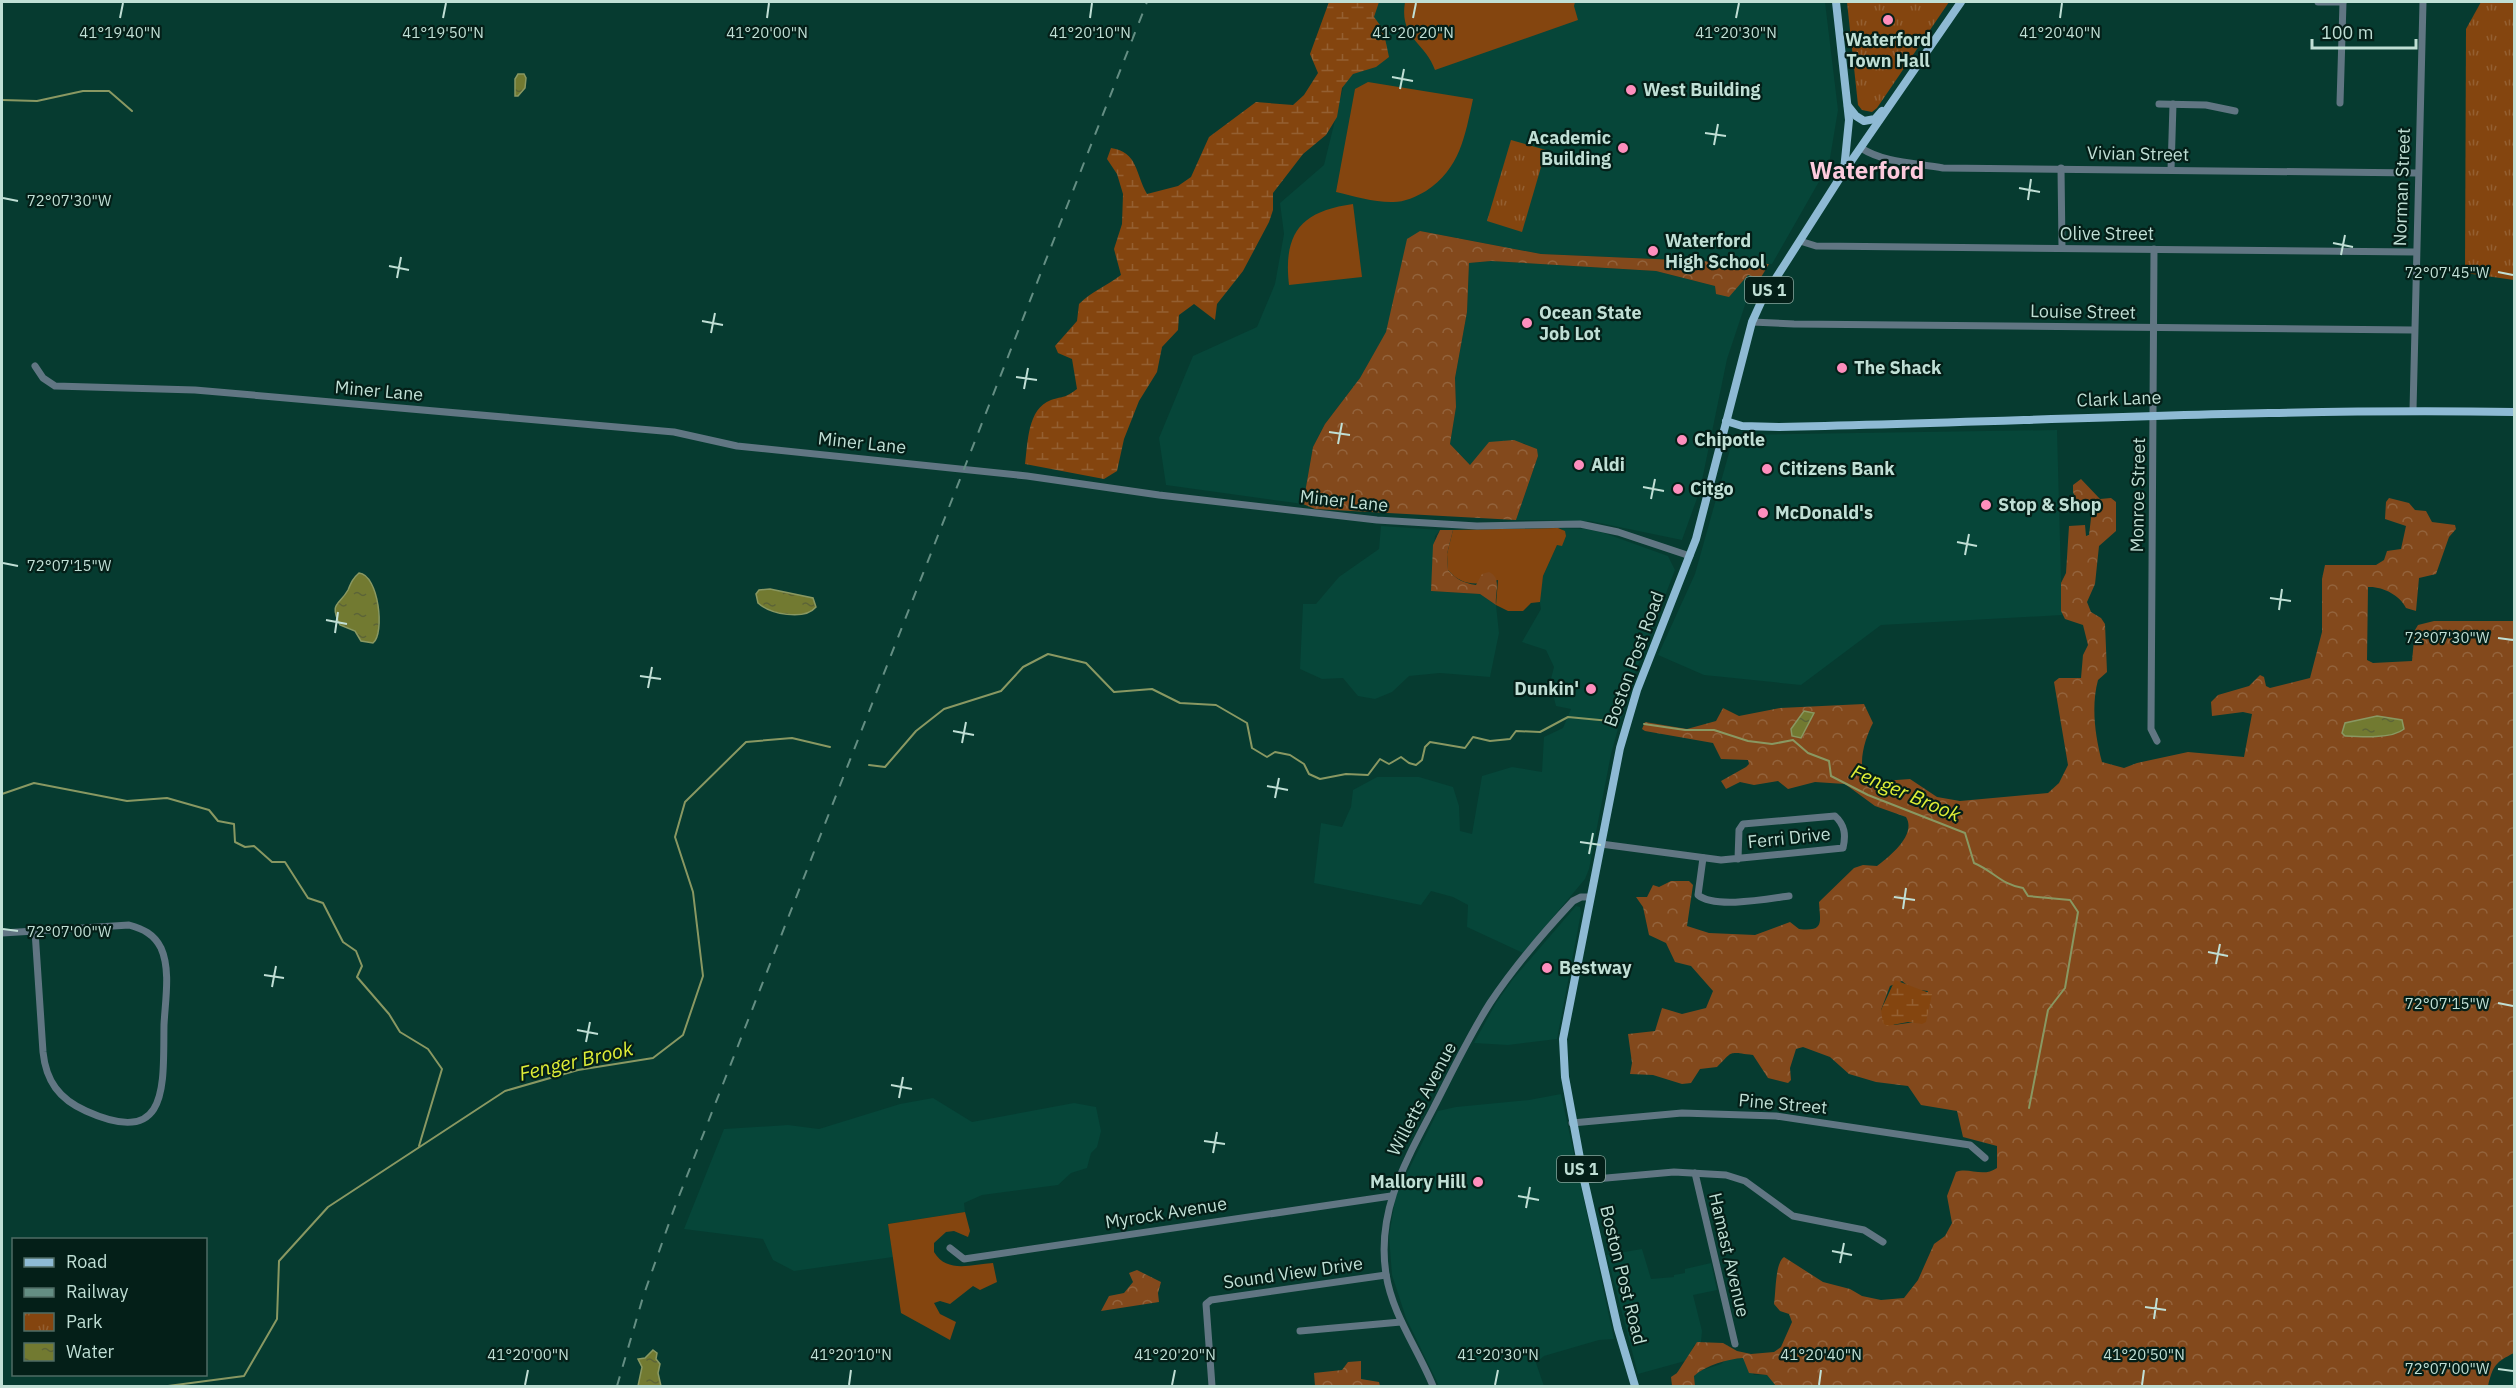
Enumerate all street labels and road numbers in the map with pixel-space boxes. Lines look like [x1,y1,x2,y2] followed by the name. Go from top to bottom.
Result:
[2388,127,2415,247] street label: Norman Street
[2087,141,2189,166] street label: Vivian Street
[2060,222,2154,245] street label: Olive Street
[1745,277,1793,303] road number: US 1
[2030,299,2136,324] street label: Louise Street
[334,375,424,406] street label: Miner Lane
[2076,386,2162,411] street label: Clark Lane
[817,426,908,459] street label: Miner Lane
[2125,437,2150,553] street label: Monroe Street
[1299,484,1390,517] street label: Miner Lane
[1598,588,1669,730] street label: Boston Post Road
[1746,822,1832,853] street label: Ferri Drive
[1382,1038,1461,1160] street label: Willetts Avenue
[1738,1088,1828,1119] street label: Pine Street
[1557,1156,1605,1182] road number: US 1
[1704,1190,1755,1319] street label: Hamast Avenue
[1103,1192,1229,1233] street label: Myrock Avenue
[1595,1203,1652,1347] street label: Boston Post Road
[1222,1251,1364,1294] street label: Sound View Drive

